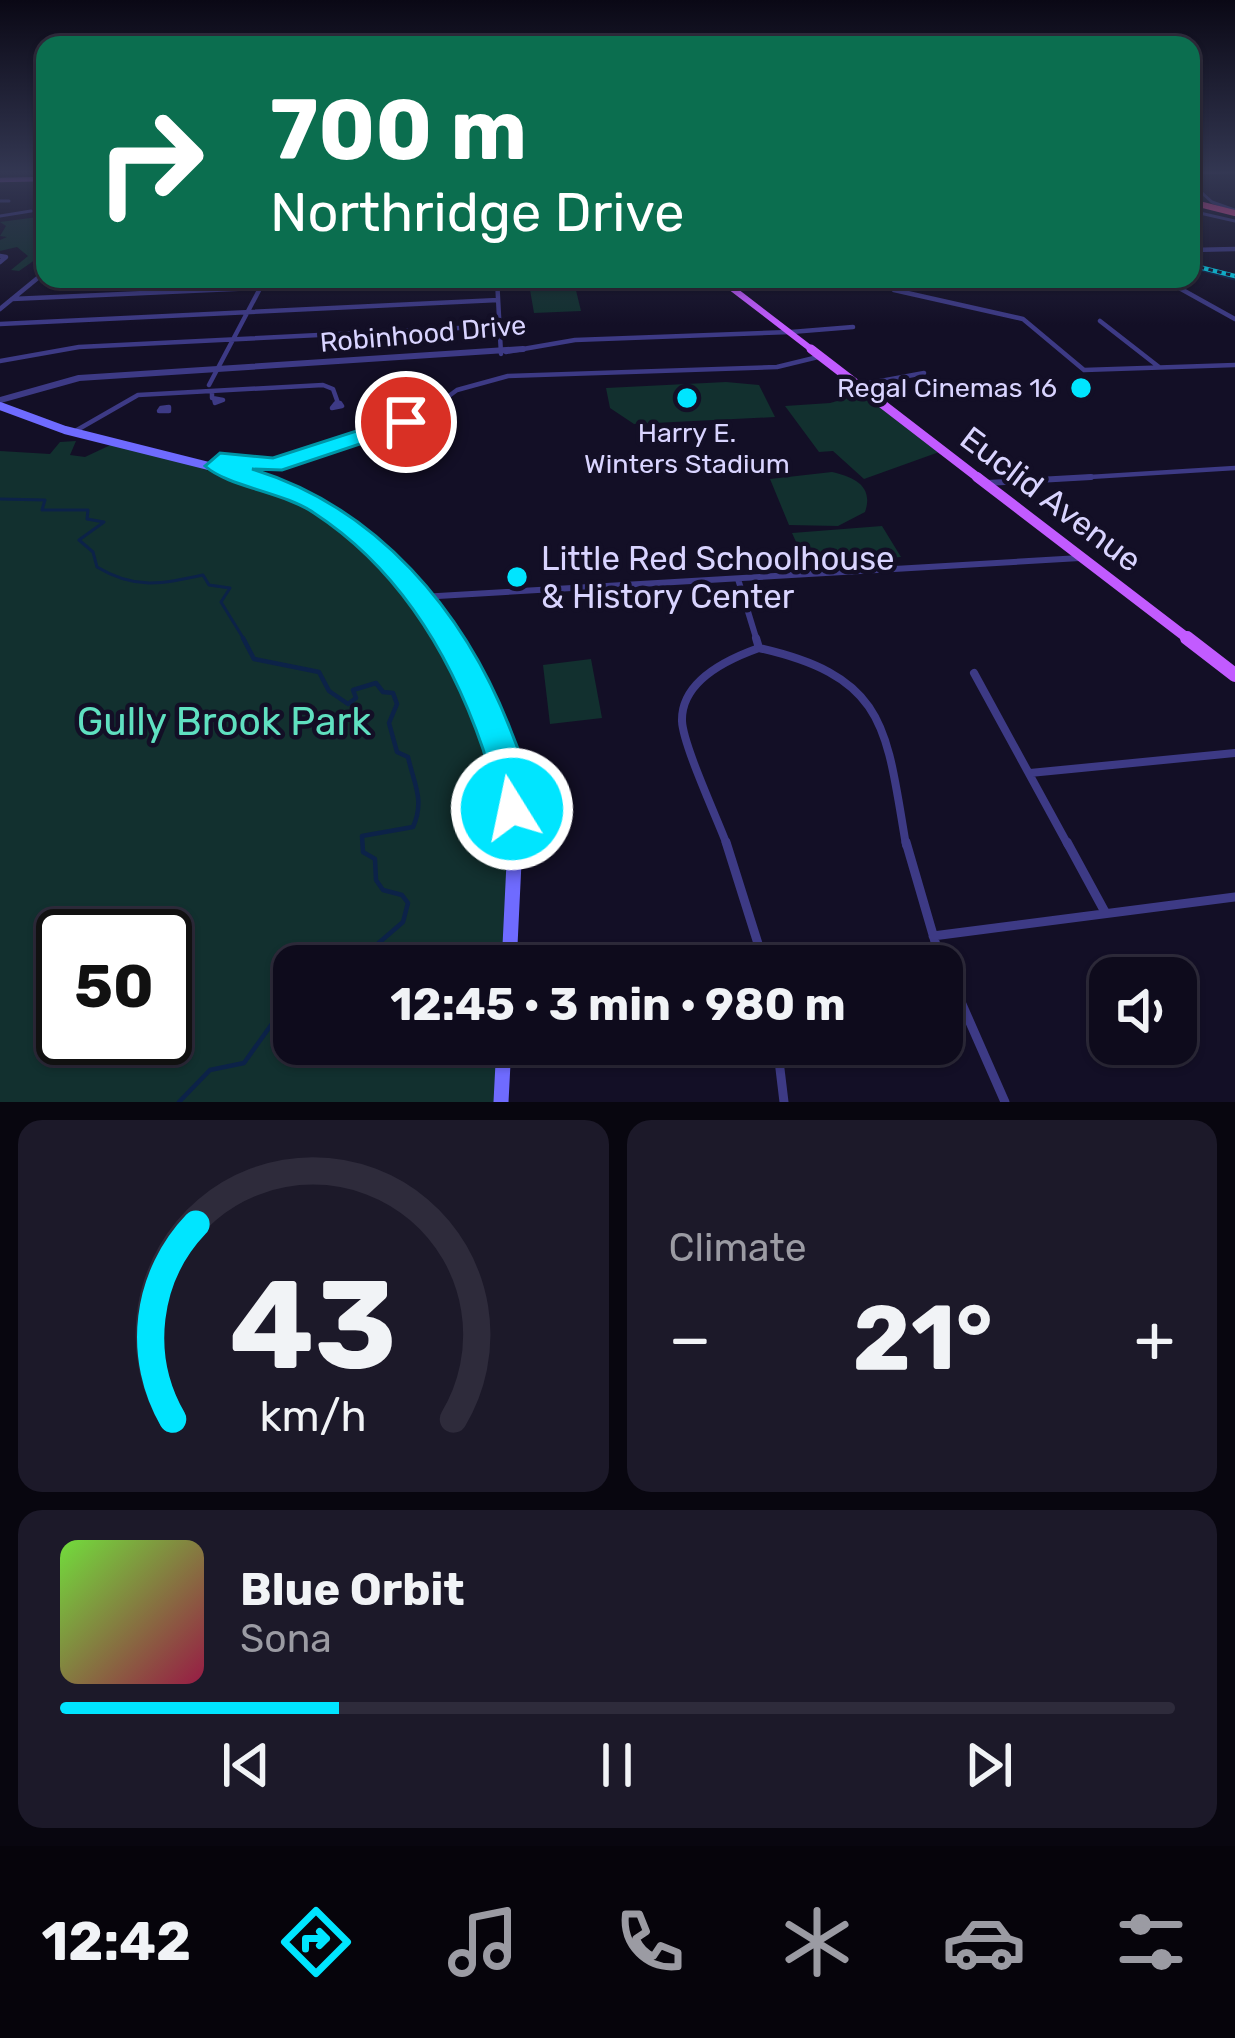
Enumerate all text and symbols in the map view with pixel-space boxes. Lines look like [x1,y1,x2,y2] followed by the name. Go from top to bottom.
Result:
[270,80,527,180] text: 700 m
[72,84,228,240] icon: right
[270,181,684,245] text: Northridge Drive
[318,309,528,359] street label: Robinhood Drive
[355,371,457,473] pin
[837,372,1057,404] place label: Regal Cinemas 16
[1068,375,1094,401] marker: Regal Cinemas 16
[674,385,700,411] marker: Harry E. Winters Stadium
[373,389,439,455] icon: arrive
[584,417,790,480] place label: Harry E. Winters Stadium
[953,418,1149,580] street label: Euclid Avenue
[541,539,895,616] place label: Little Red Schoolhouse & History Center
[504,564,530,590] marker: Little Red Schoolhouse & History Center
[77,699,371,745] park label: Gully Brook Park
[449,746,575,872] position arrow
[36,909,192,1065] speed limit sign: 50
[1089,957,1197,1065] map controls
[1089,957,1197,1065] button: sound
[390,978,846,1031] text: 12:45 · 3 min · 980 m
[669,1225,807,1271] text: Climate
[230,1251,397,1399] text: 43
[853,1285,993,1392] text: 21°
[669,1299,711,1378] text: −
[1134,1299,1175,1378] text: +
[260,1391,367,1442] text: km/h
[240,1563,464,1616] text: Blue Orbit
[240,1616,332,1662] text: Sona
[213,1732,279,1798] icon: previous
[584,1732,650,1798] icon: pause
[956,1732,1022,1798] icon: next
[274,1900,358,1984] icon: directions
[441,1900,525,1984] icon: music
[608,1900,692,1984] icon: phone
[775,1900,859,1984] icon: climate
[942,1900,1026,1984] icon: car
[1109,1900,1193,1984] icon: filters
[42,1910,191,1974] text: 12:42

